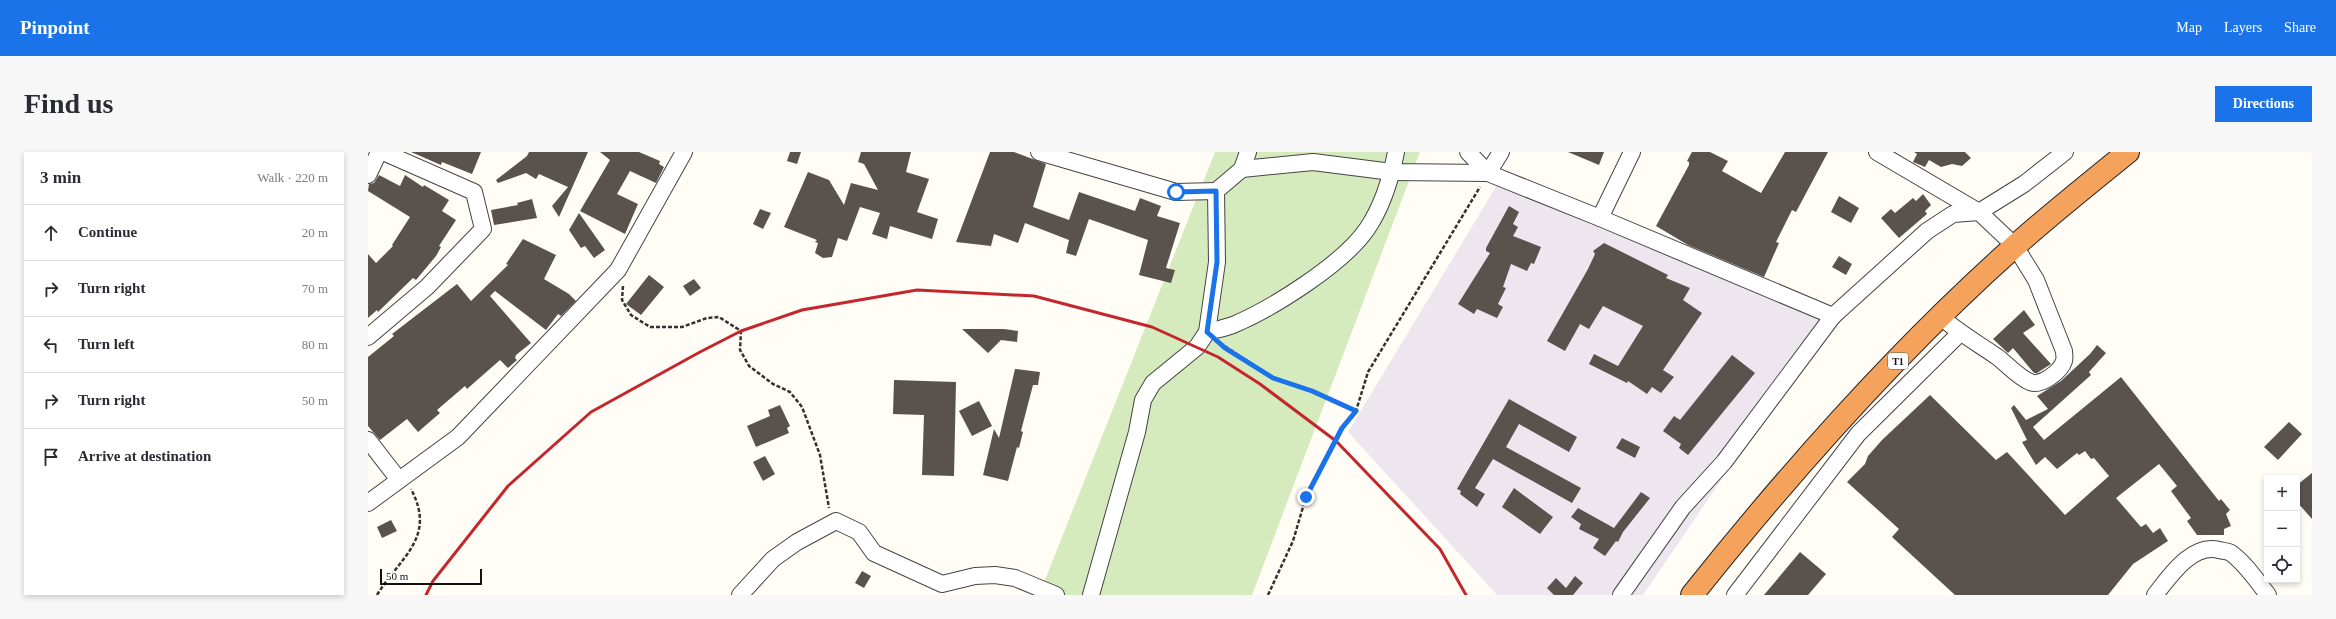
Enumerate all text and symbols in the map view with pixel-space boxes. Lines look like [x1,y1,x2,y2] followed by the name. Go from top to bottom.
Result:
[20,17,90,38] text: Pinpoint
[2176,20,2202,35] text: Map
[2224,20,2262,35] text: Layers
[2284,20,2316,35] text: Share
[2215,86,2312,122] button: Directions
[24,88,114,119] text: Find us
[40,168,81,187] text: 3 min
[257,170,328,185] text: Walk · 220 m
[1167,183,1185,201] route start
[40,222,62,244] icon: ahead
[78,224,137,240] text: Continue
[302,225,328,240] text: 20 m
[40,278,62,300] icon: right
[78,280,145,296] text: Turn right
[302,281,328,296] text: 70 m
[40,334,62,356] icon: left
[78,336,135,352] text: Turn left
[302,337,328,352] text: 80 m
[1888,353,1908,369] road number: T1
[40,390,62,412] icon: right
[78,392,145,408] text: Turn right
[302,393,328,408] text: 50 m
[40,446,62,468] icon: arrive
[78,448,211,464] text: Arrive at destination
[2264,475,2300,583] map controls
[2264,475,2300,511] button: +
[1297,488,1315,506] route end
[2264,511,2300,547] button: −
[2264,547,2300,583] button: locate
[380,567,482,586] scale bar
[386,570,408,582] text: 50 m

